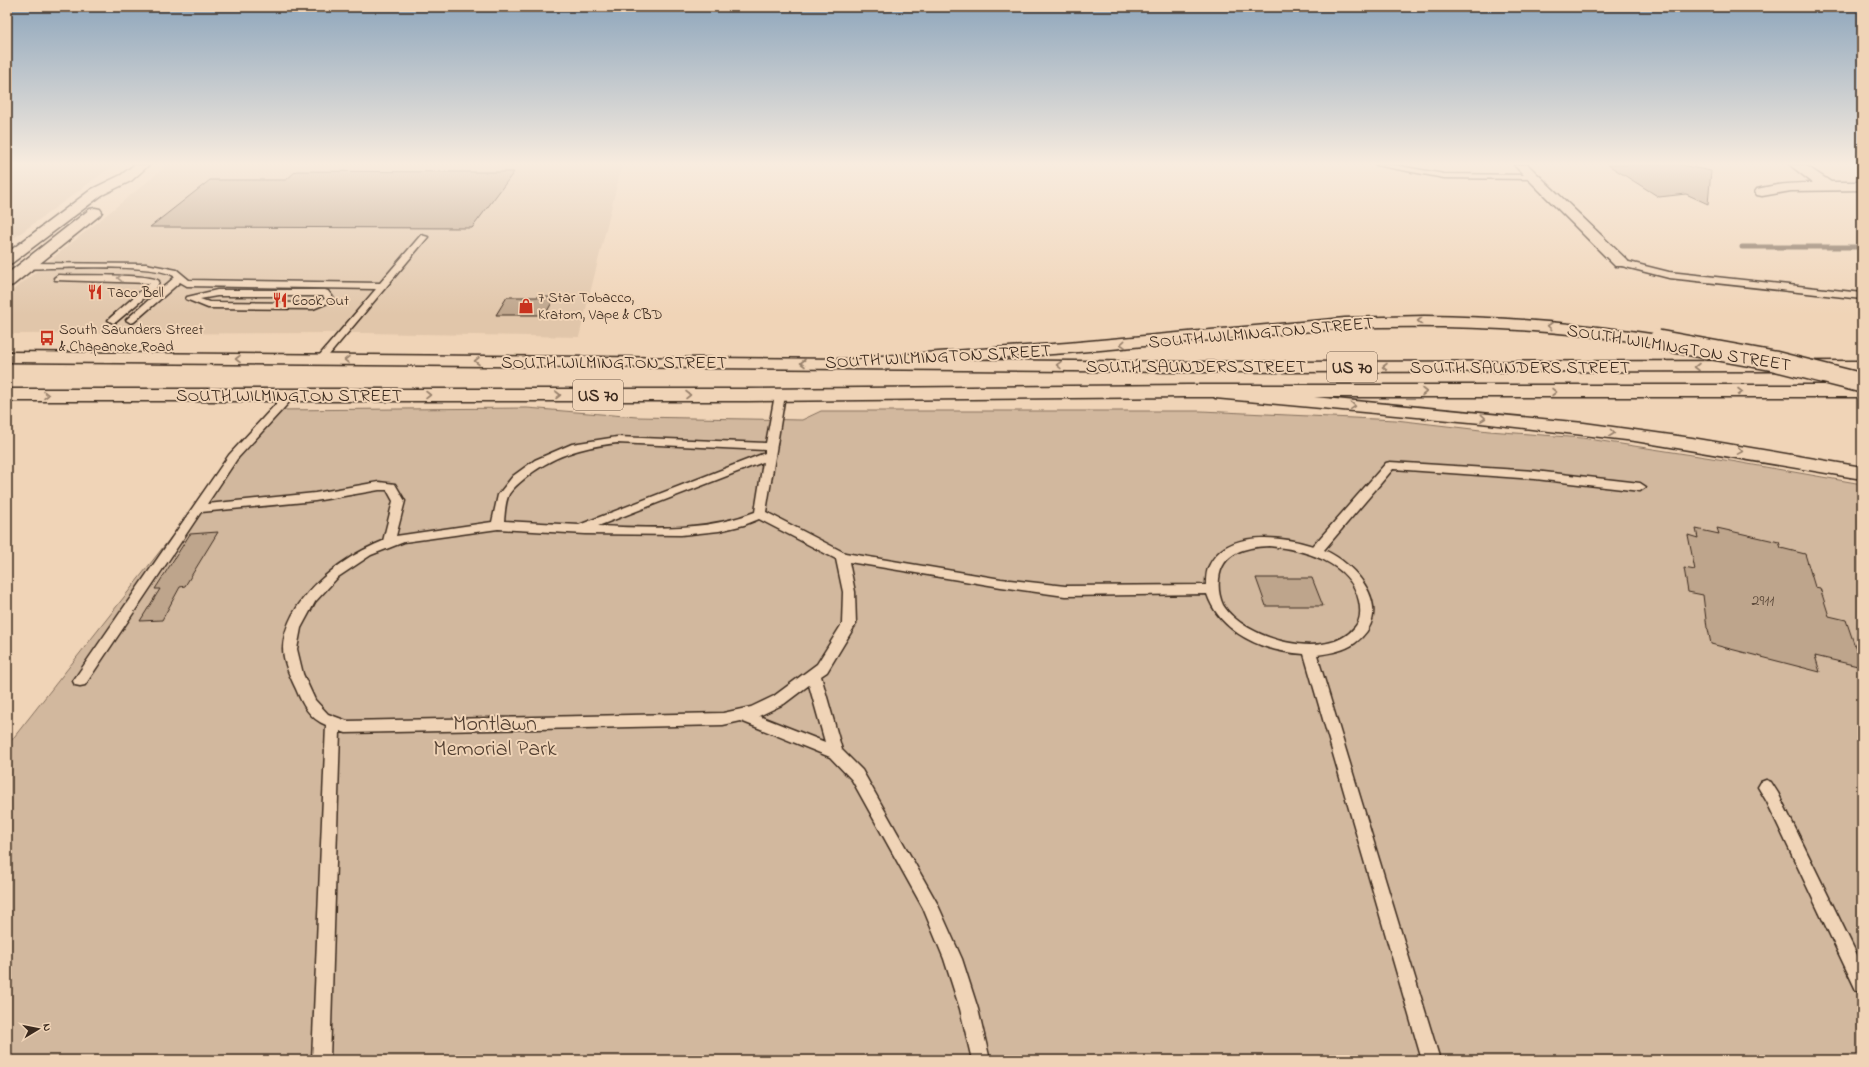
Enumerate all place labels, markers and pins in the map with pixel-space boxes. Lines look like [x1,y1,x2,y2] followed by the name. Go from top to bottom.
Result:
[107,282,164,304] place label: Taco Bell
[86,283,104,301] restaurant icon: Taco Bell
[538,287,663,326] place label: 7 Star Tobacco, Kratom, Vape & CBD
[292,290,349,312] place label: Cook Out
[271,291,289,309] restaurant icon: Cook Out
[517,297,535,315] shop icon: 7 Star Tobacco, Kratom, Vape & CBD
[59,319,204,358] place label: South Saunders Street & Chapanoke Road
[38,329,56,347] bus stop icon: South Saunders Street & Chapanoke Road

